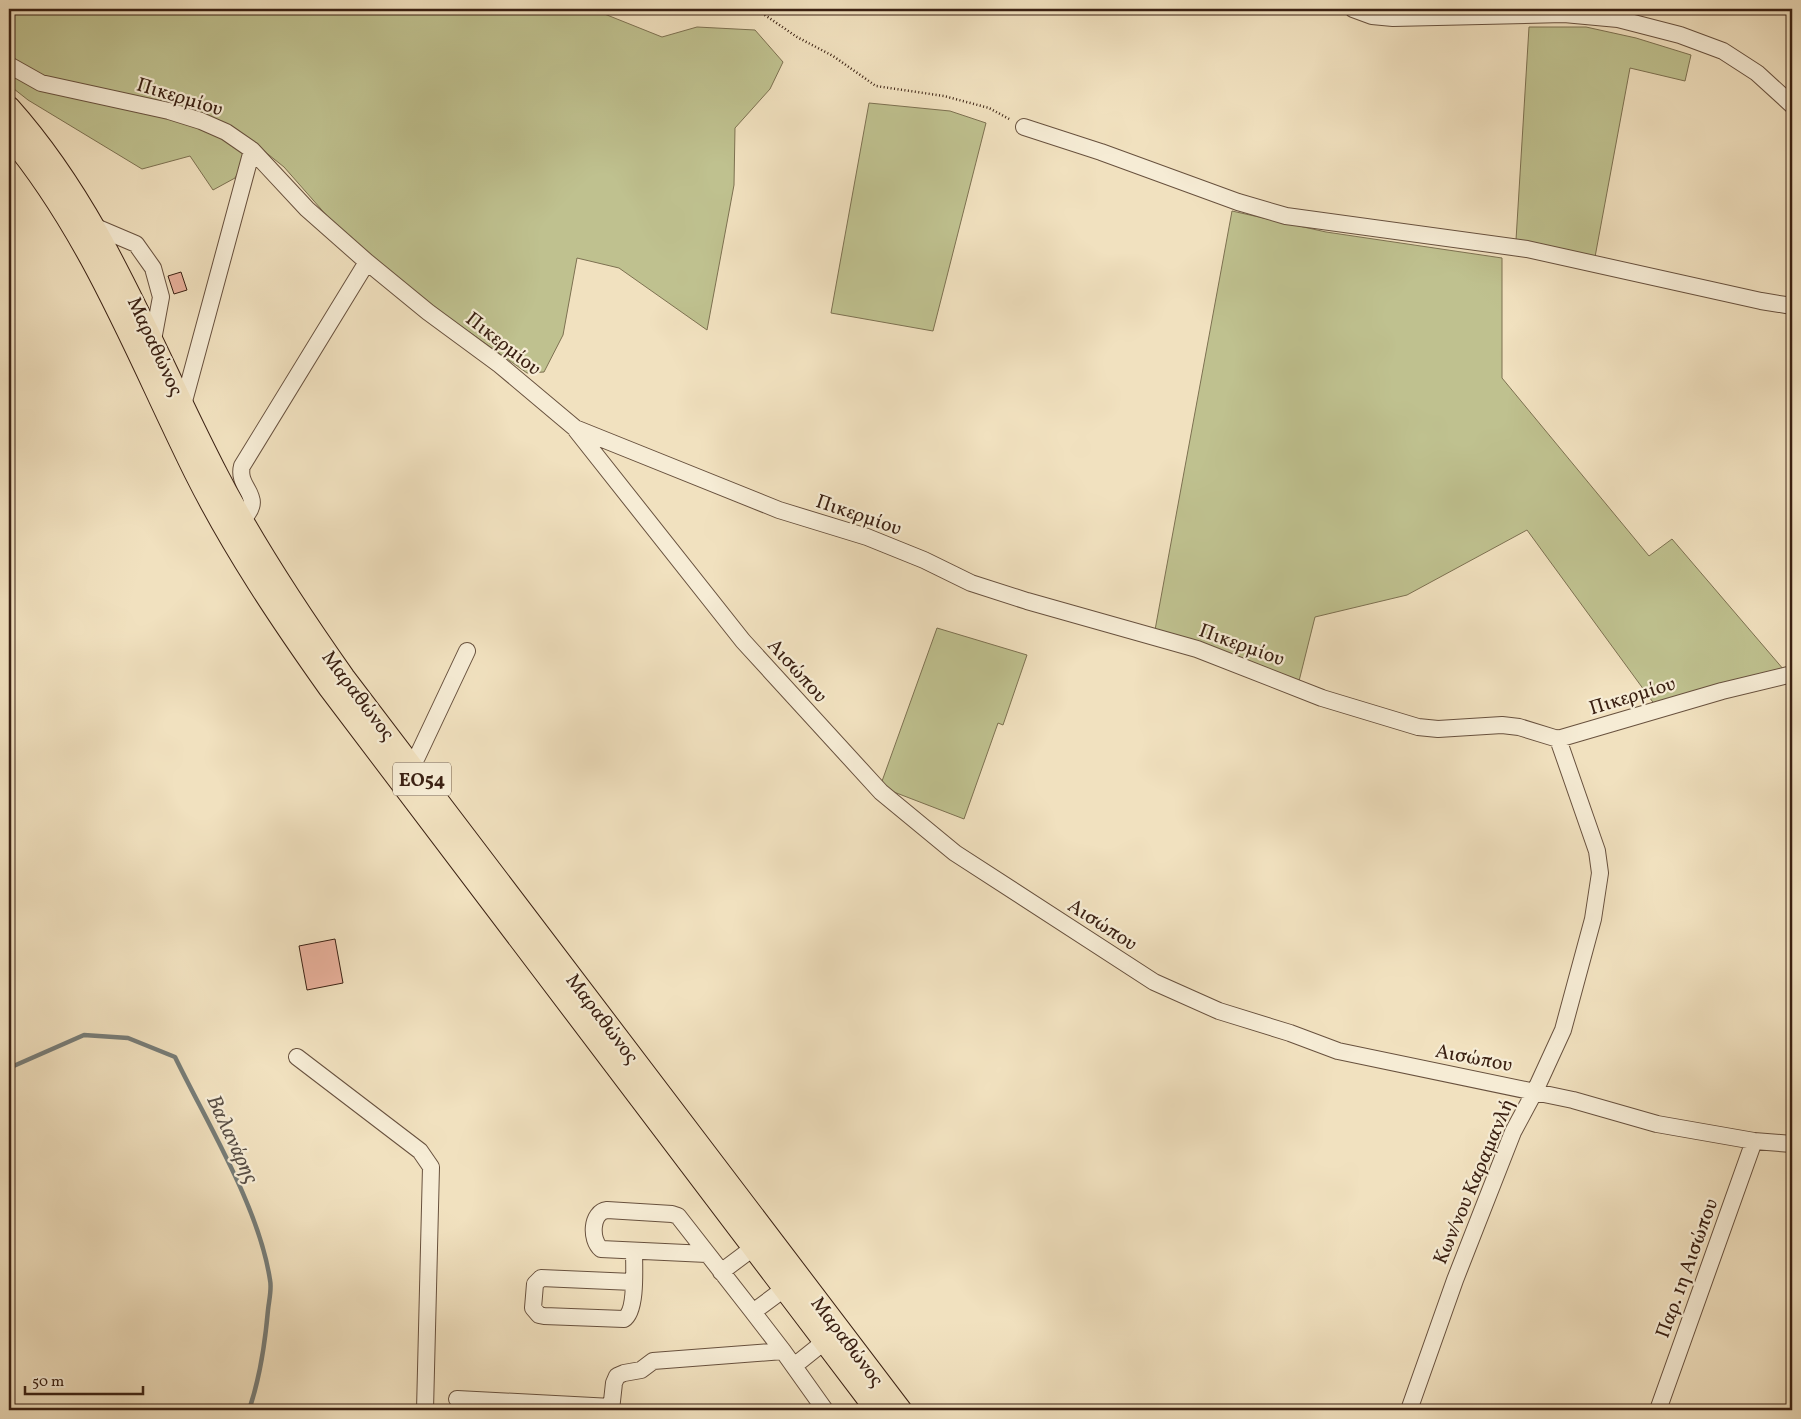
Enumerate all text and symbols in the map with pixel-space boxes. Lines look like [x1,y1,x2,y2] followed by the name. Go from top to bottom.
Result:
[133,72,226,124] street label: Πικερμίου
[119,293,189,401] street label: Μαραθώνος
[459,306,546,383] street label: Πικερμίου
[812,488,905,544] street label: Πικερμίου
[1195,617,1288,674] street label: Πικερμίου
[760,633,833,710] street label: Αισώπου
[314,645,401,747] street label: Μαραθώνος
[1586,671,1679,723] street label: Πικερμίου
[393,762,451,796] road number: ΕΟ54
[1062,893,1142,959] street label: Αισώπου
[558,968,645,1070] street label: Μαραθώνος
[1433,1038,1515,1080] street label: Αισώπου
[199,1091,265,1189] water label: Βαλανάρης
[1427,1095,1522,1269] street label: Κων/νου Καραμανλή
[1650,1195,1726,1342] street label: Παρ. 1η Αισώπου
[803,1291,890,1393] street label: Μαραθώνος
[25,1364,142,1396] scale bar
[32,1372,64,1393] text: 50 m

